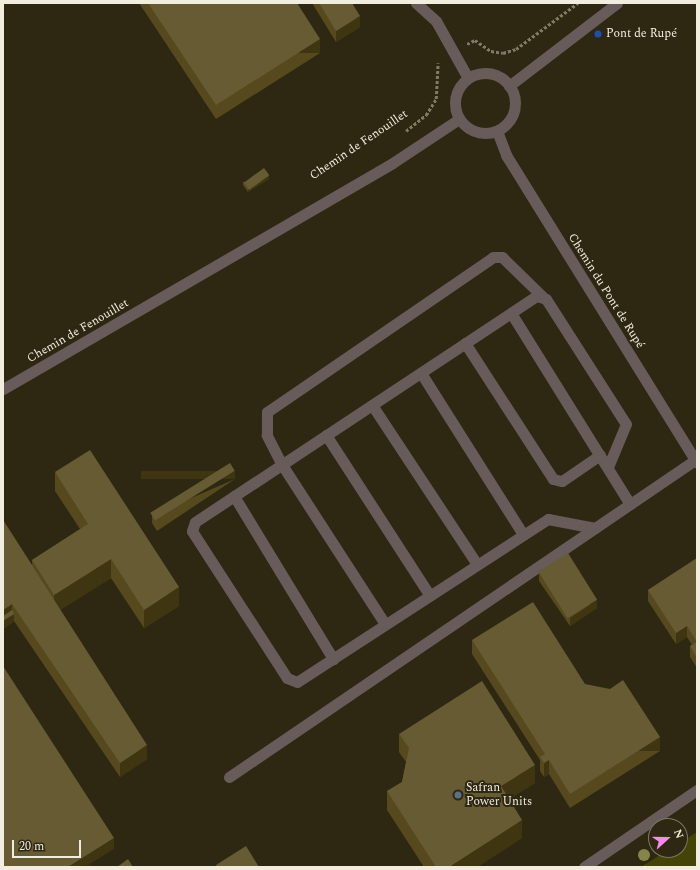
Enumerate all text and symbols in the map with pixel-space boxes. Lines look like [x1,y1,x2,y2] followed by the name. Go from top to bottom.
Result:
[606,27,677,41] place label: Pont de Rupé
[593,29,603,39] marker: Pont de Rupé
[307,107,411,183] street label: Chemin de Fenouillet
[565,231,647,351] street label: Chemin du Pont de Rupé
[25,296,131,366] street label: Chemin de Fenouillet
[466,781,532,809] place label: Safran Power Units
[453,790,463,800] marker: Safran Power Units
[648,818,688,858] north arrow
[669,827,688,841] text: N
[14,832,83,858] scale bar
[19,837,44,856] text: 20 m

